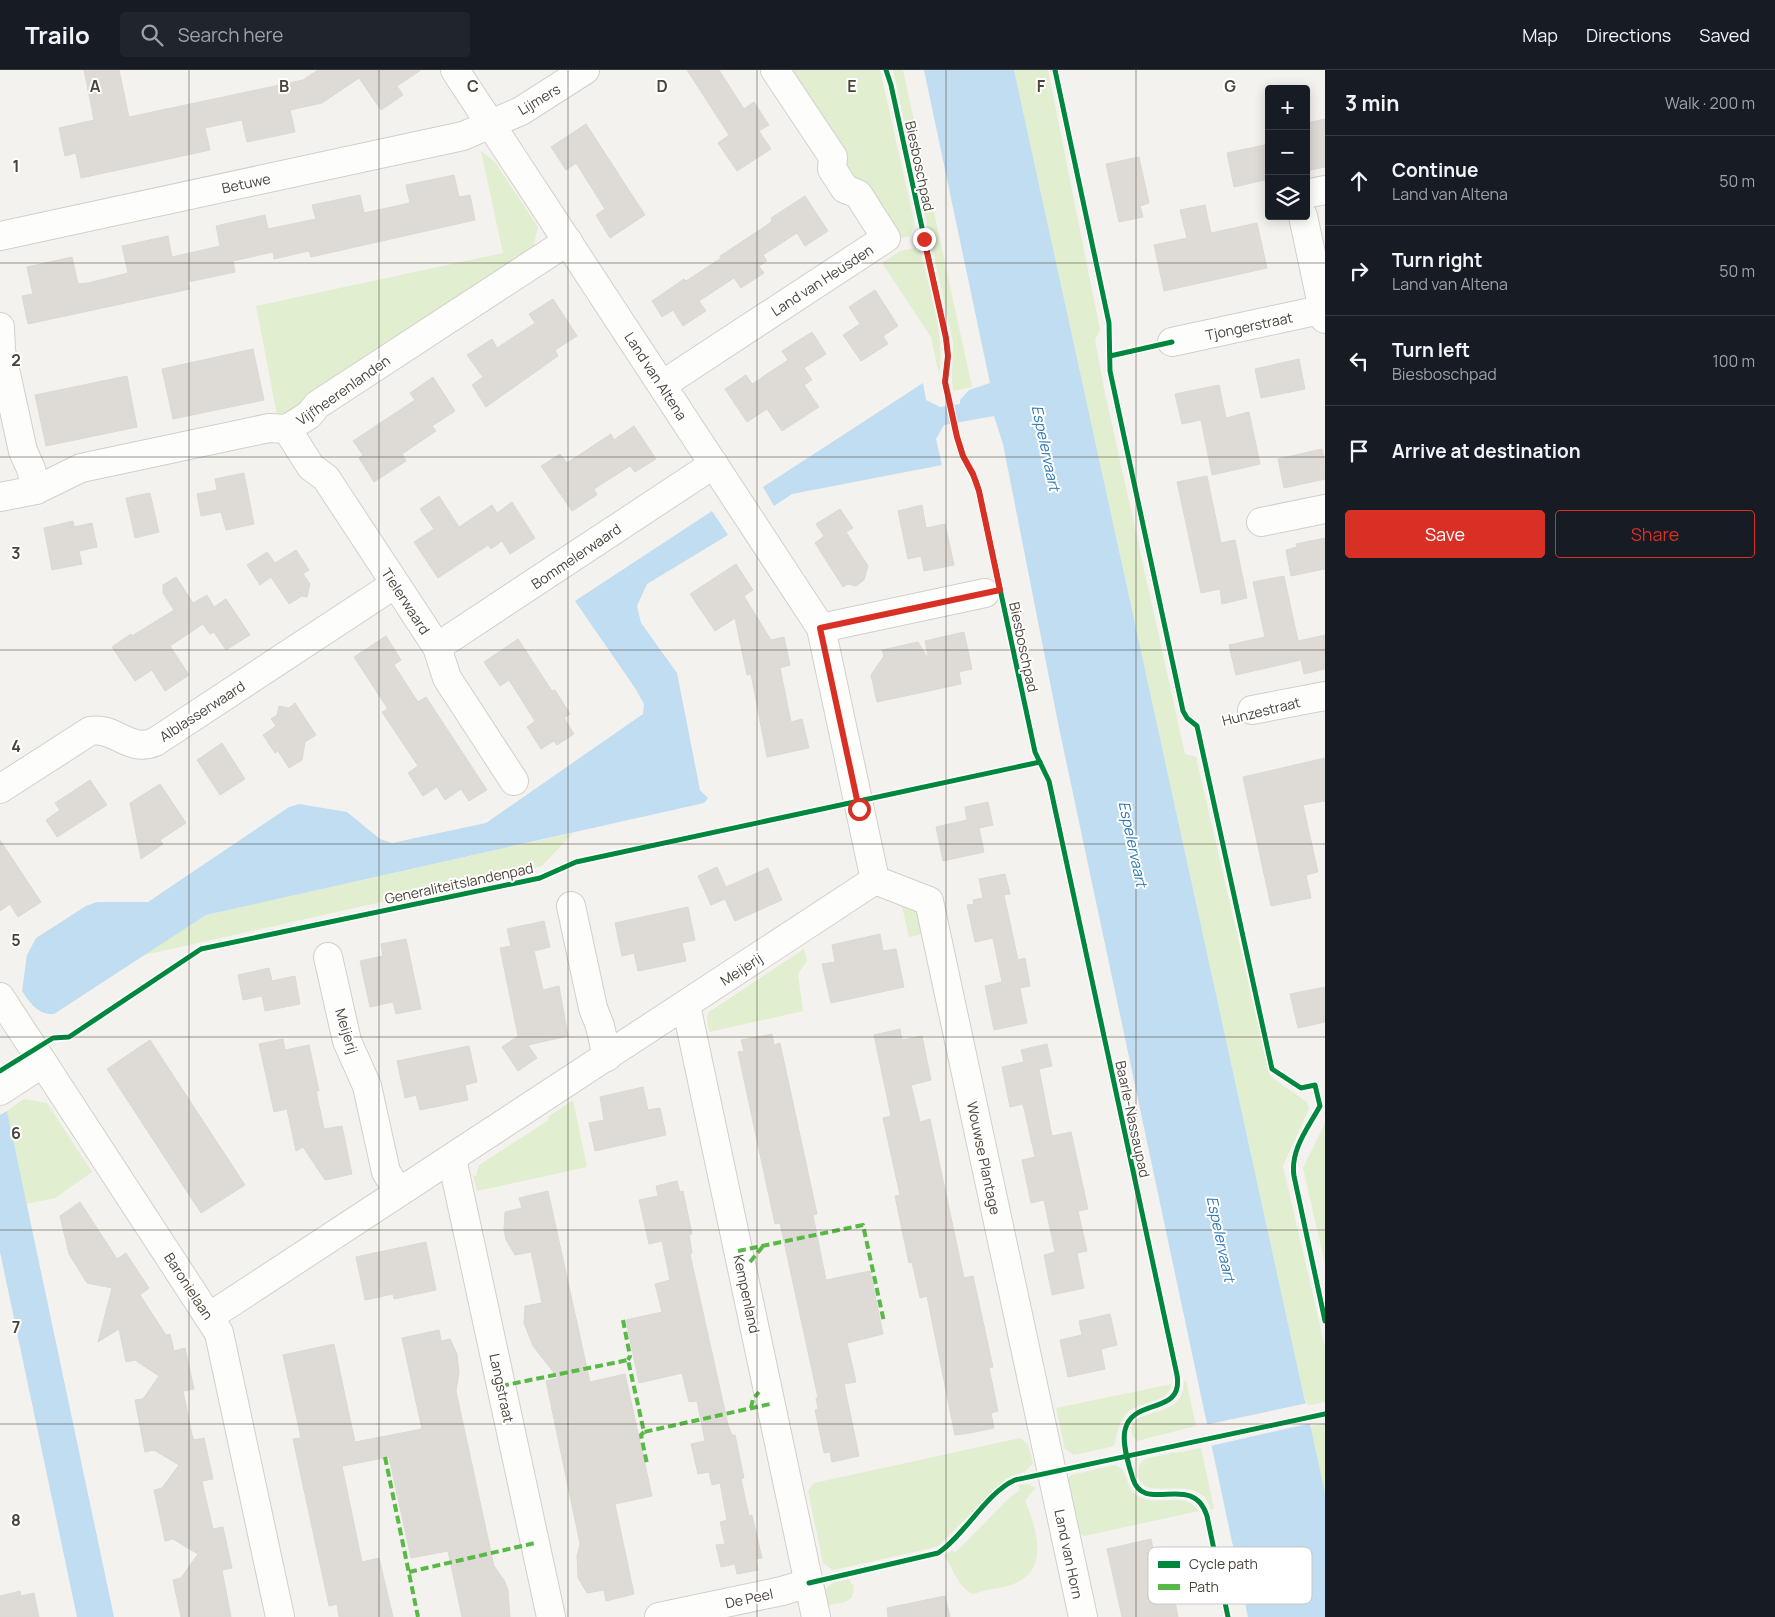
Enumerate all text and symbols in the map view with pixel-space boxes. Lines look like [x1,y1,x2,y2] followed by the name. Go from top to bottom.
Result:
[120,12,470,57] search box
[25,18,90,51] text: Trailo
[138,21,166,49] icon: search
[178,22,283,48] text: Search here
[1522,23,1558,47] text: Map
[1586,23,1671,47] text: Directions
[1699,23,1750,47] text: Saved
[90,75,101,97] text: A
[279,75,289,97] text: B
[467,75,479,97] text: C
[656,75,668,97] text: D
[847,75,857,97] text: E
[1037,75,1046,97] text: F
[1224,75,1236,97] text: G
[514,79,564,119] street label: Lijmers
[1265,85,1310,220] map controls
[1265,85,1310,130] button: +
[1345,89,1399,117] text: 3 min
[1665,92,1755,114] text: Walk · 200 m
[901,119,939,213] street label: Biesboschpad
[1265,130,1310,175] button: −
[12,155,20,177] text: 1
[1392,157,1478,183] text: Continue
[1345,167,1373,195] icon: ahead
[220,169,272,197] street label: Betuwe
[1719,170,1755,192] text: 50 m
[1265,175,1310,220] button: layers
[1392,183,1508,205] text: Land van Altena
[913,228,936,251] route end
[767,240,877,320] street label: Land van Heusden
[1392,247,1482,273] text: Turn right
[1345,257,1373,285] icon: right
[1719,260,1755,282] text: 50 m
[1392,273,1508,295] text: Land van Altena
[1204,307,1295,345] street label: Tjongerstraat
[620,328,692,424] street label: Land van Altena
[1392,337,1470,363] text: Turn left
[1345,347,1373,375] icon: left
[11,349,21,371] text: 2
[1712,350,1755,372] text: 100 m
[292,351,394,429] street label: Vijfheerenlanden
[1392,363,1497,385] text: Biesboschpad
[1027,403,1066,495] water label: Espelervaart
[1345,437,1373,465] icon: arrive
[1392,438,1581,464] text: Arrive at destination
[1345,510,1545,558] button: Save
[1555,510,1755,558] button: Share
[527,519,625,593] street label: Bommelerwaard
[11,542,21,564] text: 3
[378,564,434,638] street label: Tielerwaard
[1005,600,1043,694] street label: Biesboschpad
[156,676,248,746] street label: Alblasserwaard
[1220,692,1303,730] street label: Hunzestraat
[11,735,21,757] text: 4
[848,798,871,821] route start
[1114,799,1153,891] water label: Espelervaart
[383,858,535,908] street label: Generaliteitslandenpad
[11,929,21,951] text: 5
[716,948,766,990] street label: Meijerij
[331,1006,363,1056] street label: Meijerij
[1111,1059,1155,1179] street label: Baarle-Nassaupad
[963,1100,1005,1216] street label: Wouwse Plantage
[11,1122,21,1144] text: 6
[1202,1194,1241,1286] water label: Espelervaart
[160,1249,218,1323] street label: Baronielaan
[729,1253,765,1335] street label: Kempenland
[12,1316,20,1338] text: 7
[485,1352,519,1425] street label: Langstraat
[1050,1507,1088,1601] street label: Land van Horn
[11,1509,21,1531] text: 8
[1148,1547,1312,1604] legend
[1189,1554,1258,1573] text: Cycle path
[1189,1577,1219,1596] text: Path
[723,1584,775,1612] street label: De Peel

